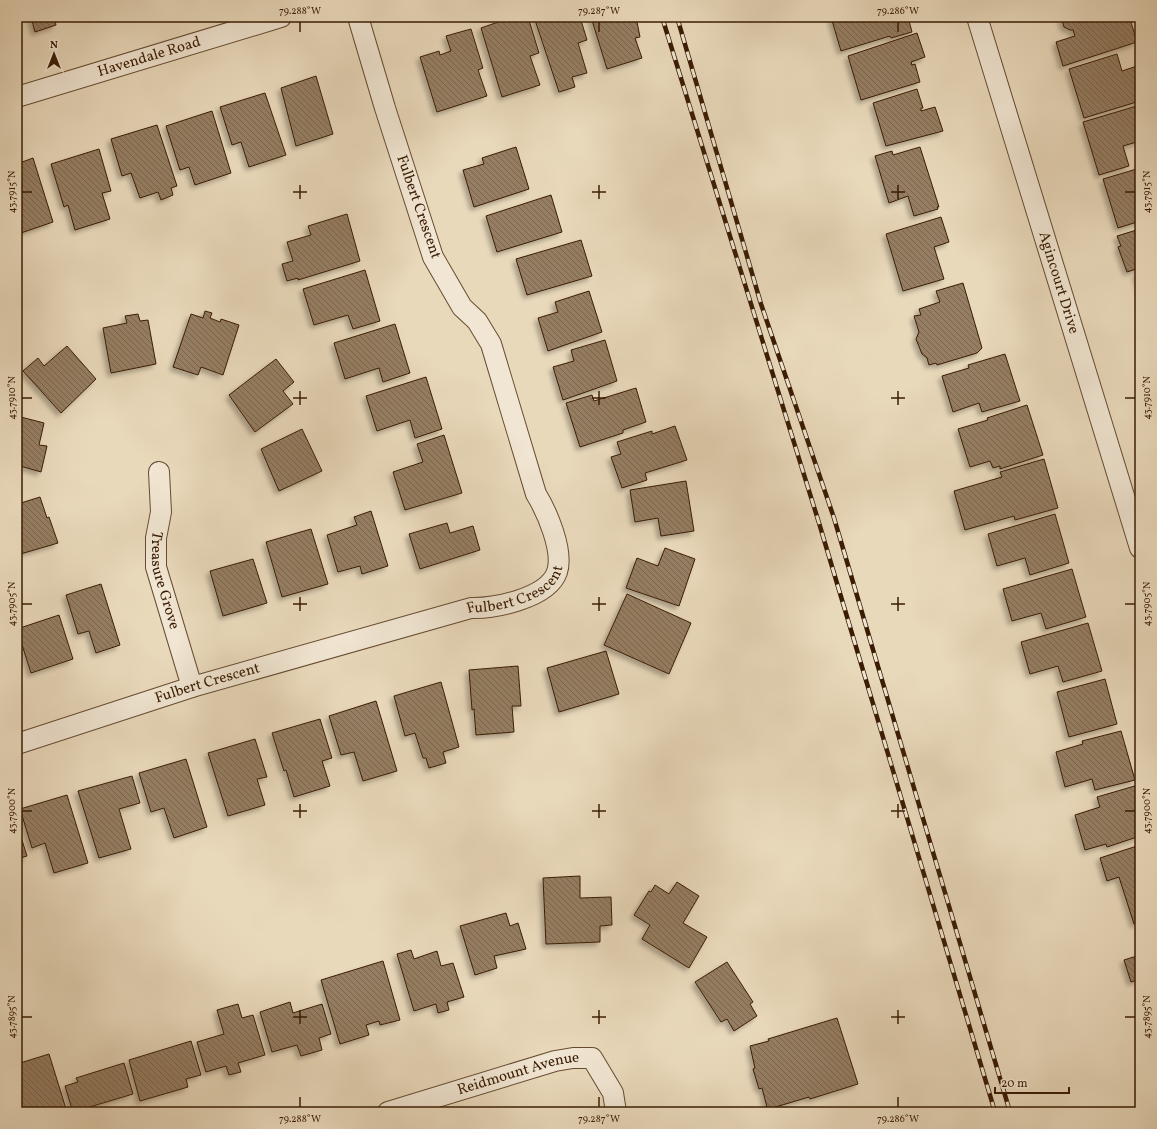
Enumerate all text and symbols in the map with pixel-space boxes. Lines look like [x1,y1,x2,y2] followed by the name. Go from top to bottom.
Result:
[279,4,321,18] text: 79.288°W
[578,4,620,18] text: 79.287°W
[877,4,919,18] text: 79.286°W
[95,31,203,83] street label: Havendale Road
[34,34,74,74] north arrow
[50,38,58,53] text: N
[390,152,446,262] street label: Fulbert Crescent
[5,170,19,213] text: 43.7915°N
[1140,170,1154,213] text: 43.7915°N
[1033,229,1084,337] street label: Agincourt Drive
[5,376,19,420] text: 43.7910°N
[1140,376,1154,420] text: 43.7910°N
[145,529,185,632] street label: Treasure Grove
[464,564,569,619] street label: Fulbert Crescent
[5,581,19,626] text: 43.7905°N
[1140,581,1154,626] text: 43.7905°N
[152,658,262,709] street label: Fulbert Crescent
[5,787,19,834] text: 43.7900°N
[1140,787,1154,834] text: 43.7900°N
[5,995,19,1039] text: 43.7895°N
[1140,995,1154,1039] text: 43.7895°N
[455,1048,579,1101] street label: Reidmount Avenue
[995,1069,1069,1095] scale bar
[1001,1076,1028,1092] text: 20 m
[279,1112,321,1126] text: 79.288°W
[578,1112,620,1126] text: 79.287°W
[877,1112,919,1126] text: 79.286°W

